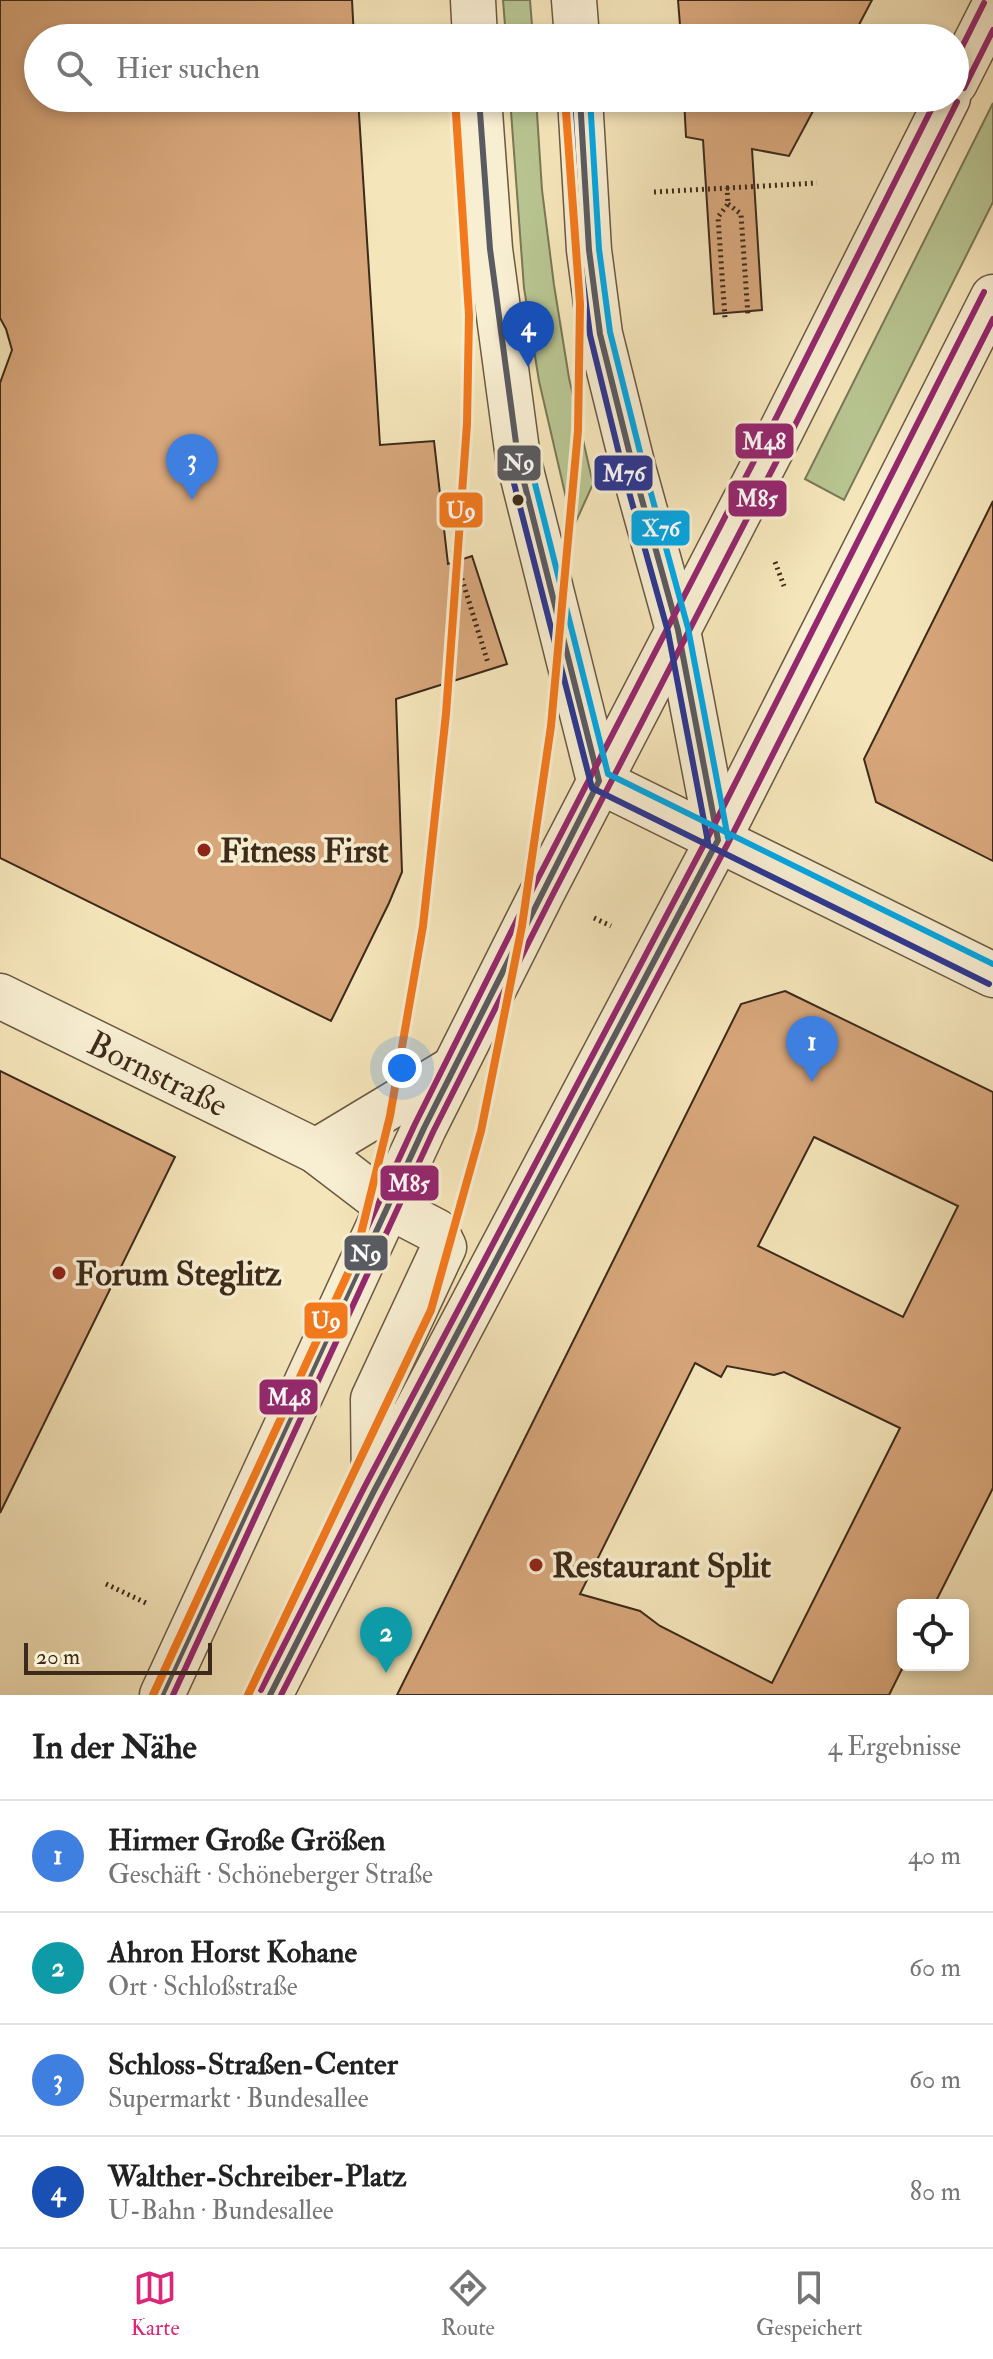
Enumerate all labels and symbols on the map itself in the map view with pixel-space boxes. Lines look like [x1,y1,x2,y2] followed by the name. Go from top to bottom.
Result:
[502,301,554,367] pin: 4
[734,422,795,460] line badge: M48
[741,428,786,456] text: M48
[166,434,218,500] pin: 3
[496,444,542,482] line badge: N9
[503,449,534,477] text: N9
[593,454,654,492] line badge: M76
[602,460,647,488] text: M76
[727,479,788,518] line badge: M85
[735,485,778,513] text: M85
[438,491,484,529] line badge: U9
[510,492,526,508] unlabelled marker
[446,497,476,525] text: U9
[630,509,691,547] line badge: X76
[642,515,682,543] text: X76
[220,830,389,873] place label: Fitness First
[195,841,213,859] marker: Fitness First
[786,1016,838,1082] pin: 1
[80,1022,235,1127] street label: Bornstraße
[382,1048,422,1088] your location
[379,1164,440,1202] line badge: M85
[387,1170,430,1198] text: M85
[343,1234,389,1272] line badge: N9
[350,1240,381,1268] text: N9
[75,1253,282,1296] place label: Forum Steglitz
[50,1264,68,1282] marker: Forum Steglitz
[303,1301,349,1340] line badge: U9
[311,1307,341,1335] text: U9
[258,1378,319,1416] line badge: M48
[266,1384,311,1412] text: M48
[552,1545,771,1588] place label: Restaurant Split
[527,1556,545,1574] marker: Restaurant Split
[360,1607,412,1673] pin: 2
[24,1639,212,1675] scale bar

